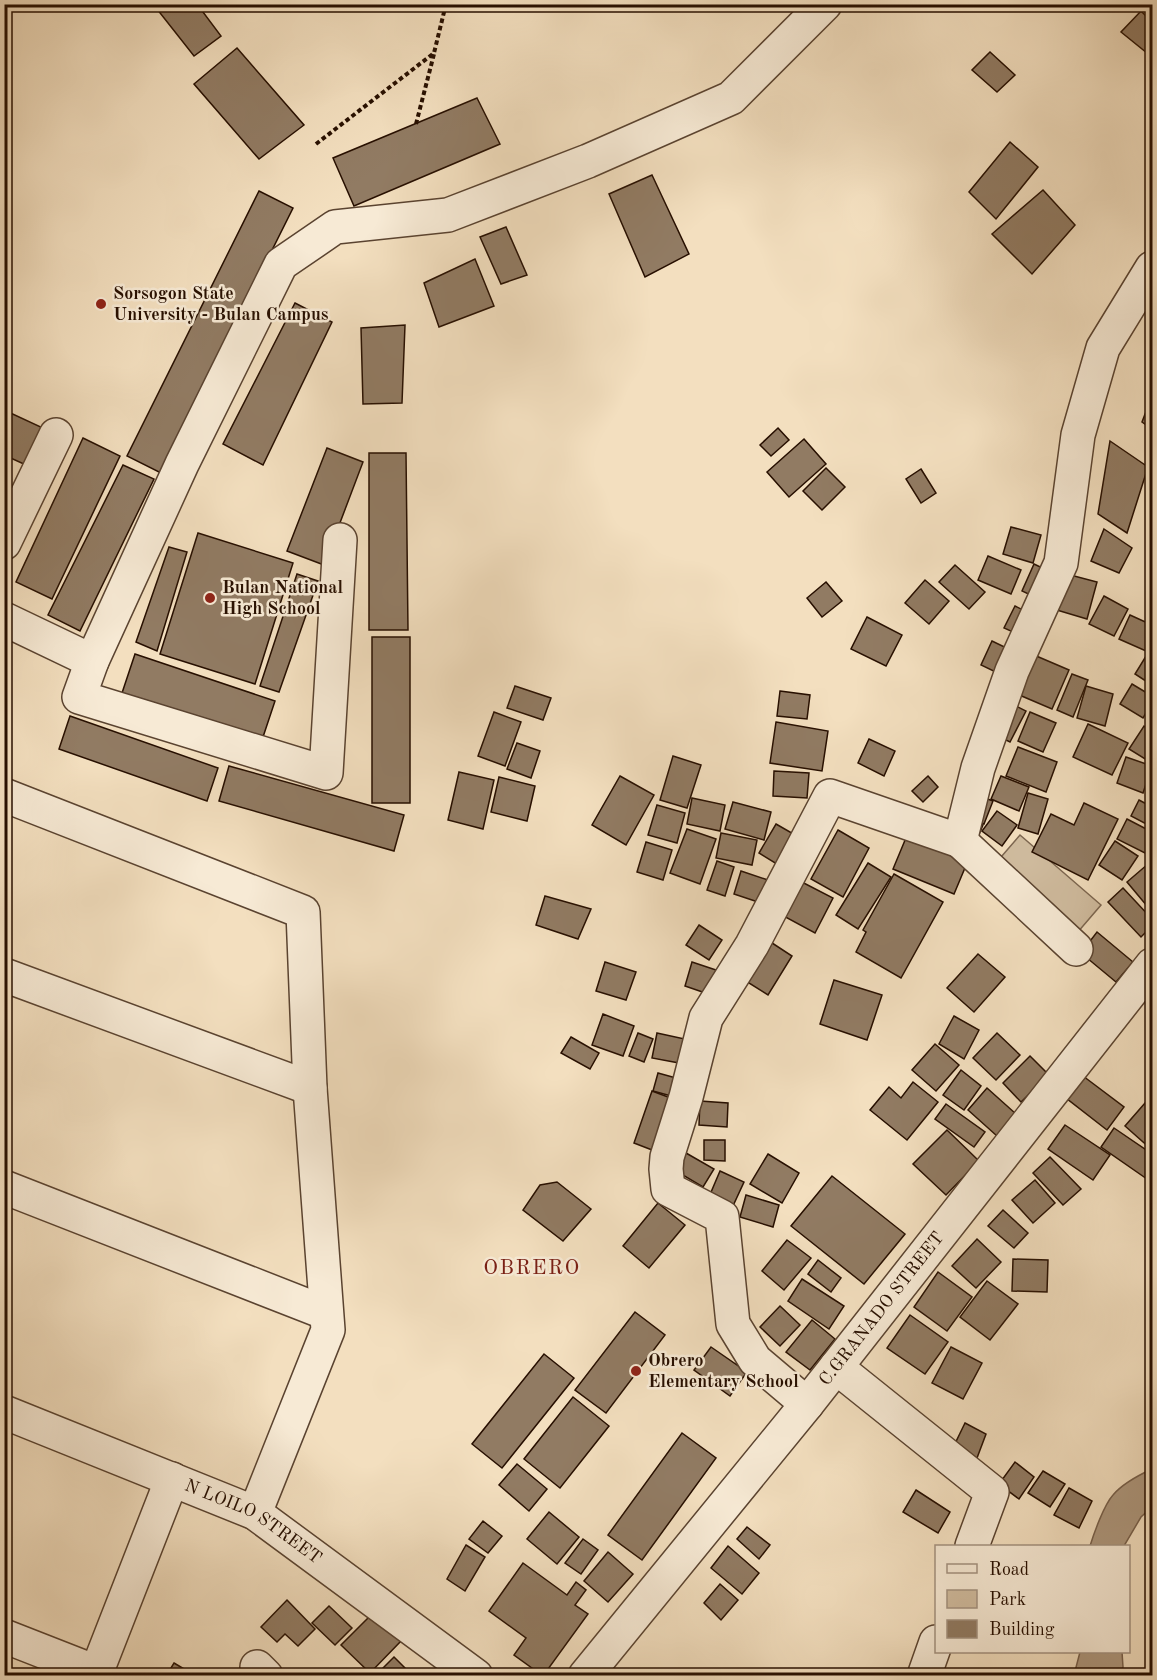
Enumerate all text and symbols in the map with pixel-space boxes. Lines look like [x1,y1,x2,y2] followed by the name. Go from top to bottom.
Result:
[113,285,329,324] place label: Sorsogon State University - Bulan Campus
[94,297,108,311] marker: Sorsogon State University - Bulan Campus
[222,579,343,618] place label: Bulan National High School
[203,591,217,605] marker: Bulan National High School
[816,1229,948,1389] street label: C.GRANADO STREET
[483,1258,581,1279] district label: OBRERO
[648,1352,799,1391] place label: Obrero Elementary School
[629,1364,643,1378] marker: Obrero Elementary School
[182,1477,325,1568] street label: N LOILO STREET
[935,1545,1130,1653] legend
[989,1561,1029,1579] text: Road
[989,1591,1026,1609] text: Park
[989,1621,1055,1639] text: Building

